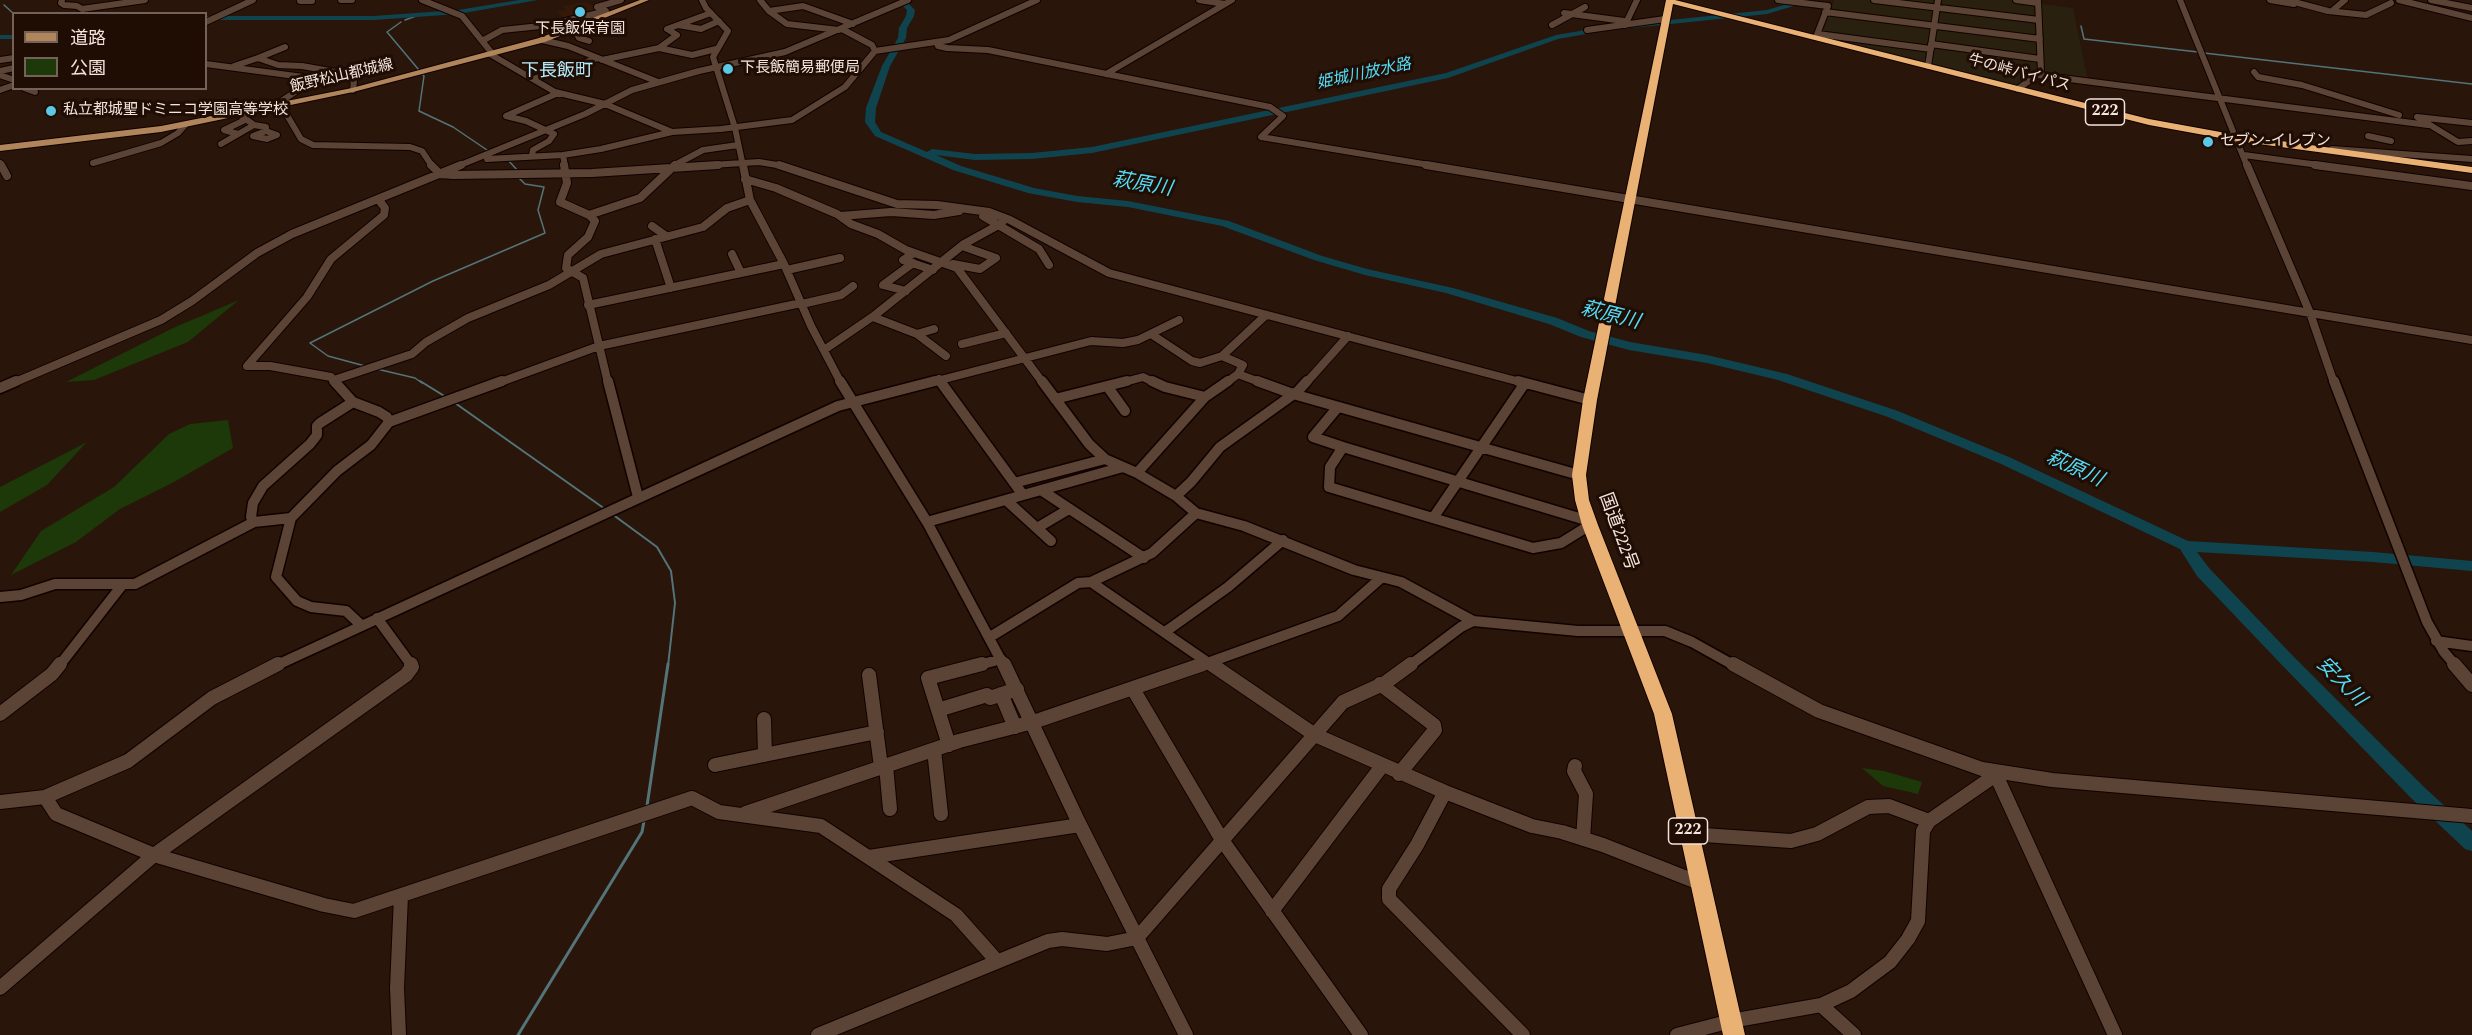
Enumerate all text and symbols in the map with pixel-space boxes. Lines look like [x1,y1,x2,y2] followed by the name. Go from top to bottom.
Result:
[573,5,587,19] marker: 下長飯保育園
[12,12,207,90] legend
[535,21,625,39] place label: 下長飯保育園
[70,25,106,52] text: 道路
[1966,52,2072,96] street label: 牛の峠バイパス
[70,55,106,82] text: 公園
[289,56,395,98] street label: 飯野松山都城線
[1315,56,1413,94] water label: 姫城川放水路
[740,60,860,78] place label: 下長飯簡易郵便局
[521,61,593,83] district label: 下長飯町
[721,62,735,76] marker: 下長飯簡易郵便局
[2086,99,2124,125] road number: 222
[63,102,288,120] place label: 私立都城聖ドミニコ学園高等学校
[44,104,58,118] marker: 私立都城聖ドミニコ学園高等学校
[2220,133,2331,151] place label: セブン-イレブン
[2201,135,2215,149] marker: セブン-イレブン
[1110,169,1174,203] water label: 萩原川
[1578,298,1642,336] water label: 萩原川
[2042,446,2106,494] water label: 萩原川
[1593,490,1641,574] street label: 国道222号
[2310,653,2370,713] water label: 安久川
[1668,818,1708,844] road number: 222

